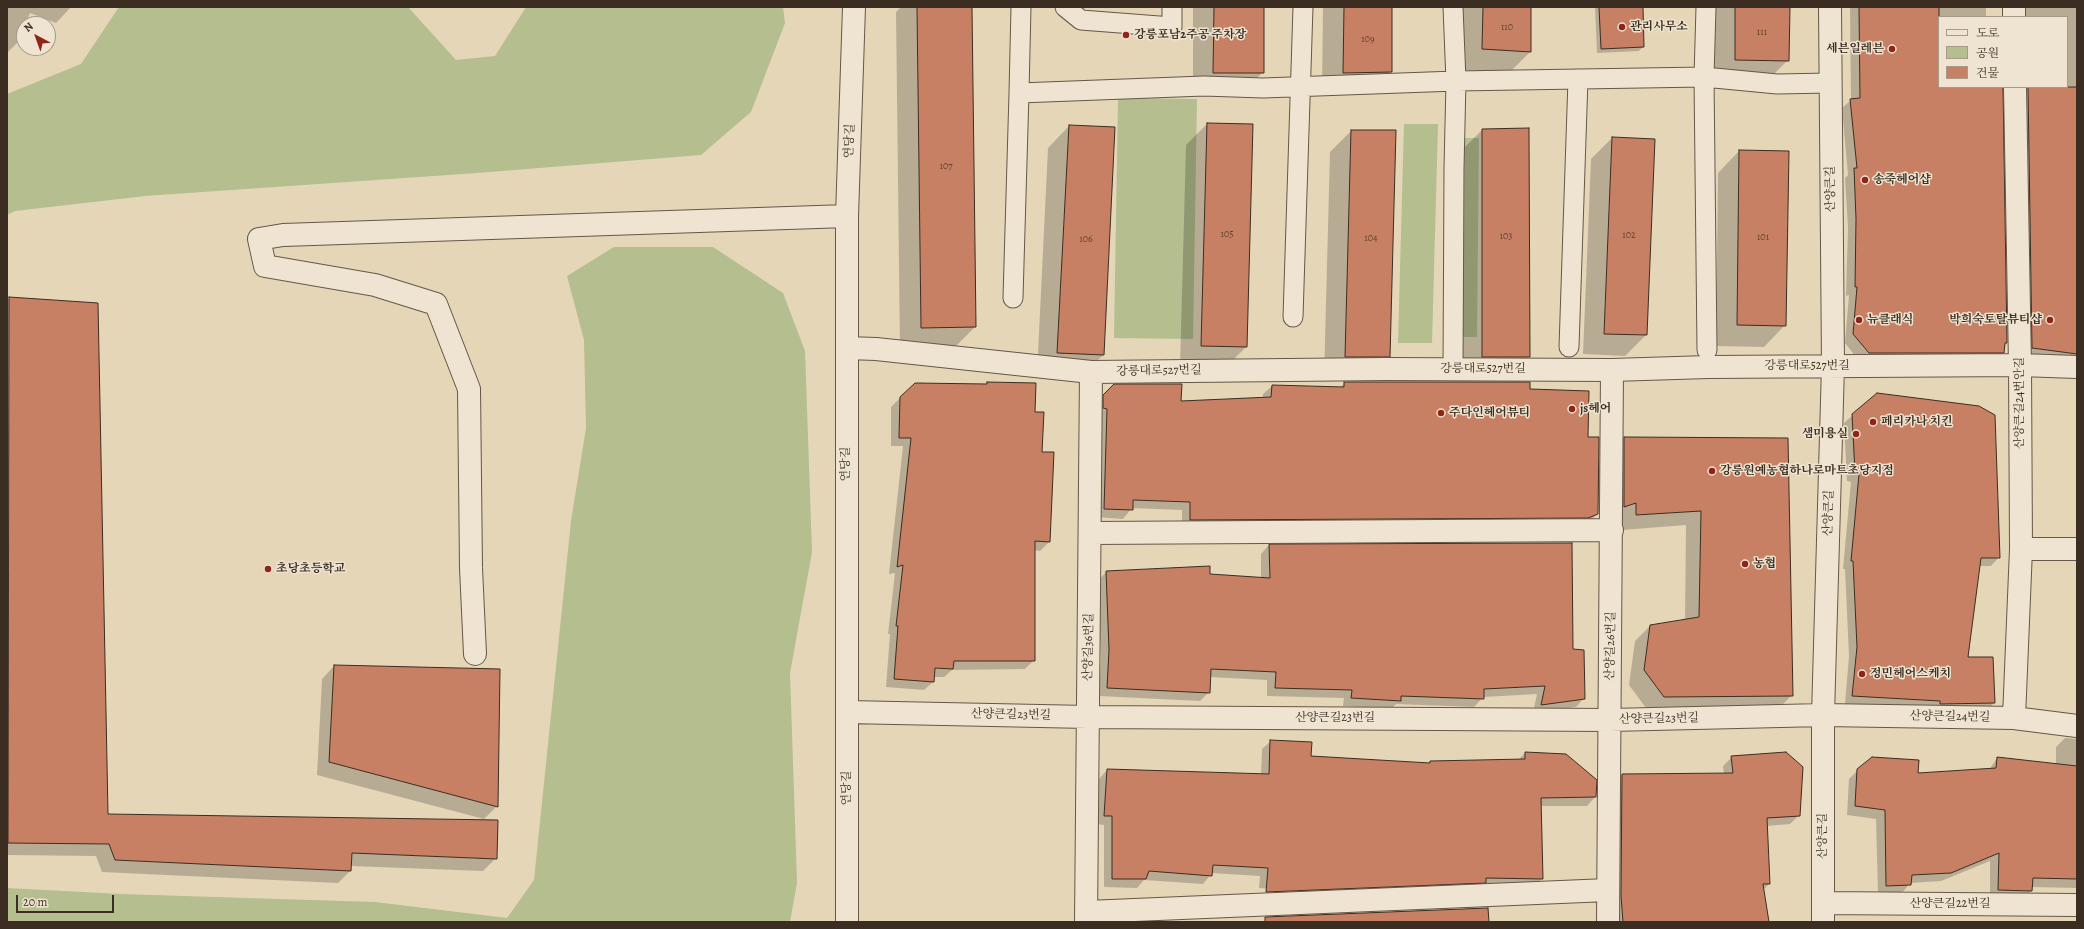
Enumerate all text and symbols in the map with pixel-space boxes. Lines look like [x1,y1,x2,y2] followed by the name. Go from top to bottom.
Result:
[16,16,56,56] north arrow
[1938,16,2068,88] legend
[21,19,36,36] text: N
[1630,20,1688,34] place label: 관리사무소
[1501,22,1513,34] house number: 110
[1617,22,1627,32] marker: 관리사무소
[1976,25,1999,41] text: 도로
[1757,27,1767,39] house number: 111
[1134,28,1246,42] place label: 강릉포남2주공 주차장
[1121,30,1131,40] marker: 강릉포남2주공 주차장
[1361,34,1375,46] house number: 109
[1826,42,1884,56] place label: 세븐일레븐
[1887,44,1897,54] marker: 세븐일레븐
[1976,45,1999,61] text: 공원
[1976,65,1999,81] text: 건물
[842,123,858,159] street label: 연당길
[940,161,952,173] house number: 107
[1823,166,1839,212] street label: 산양큰길
[1873,173,1931,187] place label: 송죽헤어샵
[1860,175,1870,185] marker: 송죽헤어샵
[1220,229,1234,241] house number: 105
[1622,230,1636,242] house number: 102
[1500,231,1512,243] house number: 103
[1757,232,1769,244] house number: 101
[1364,233,1378,245] house number: 104
[1079,234,1093,246] house number: 106
[1867,313,1913,327] place label: 뉴클래식
[1949,313,2042,327] place label: 박희숙토탈뷰티샵
[1854,315,1864,325] marker: 뉴클래식
[2045,315,2055,325] marker: 박희숙토탈뷰티샵
[2013,357,2027,449] street label: 산양큰길24번안길
[1764,359,1850,373] street label: 강릉대로527번길
[1440,362,1526,376] street label: 강릉대로527번길
[1116,363,1202,379] street label: 강릉대로527번길
[1580,402,1611,416] place label: js헤어
[1567,404,1577,414] marker: js헤어
[1449,406,1530,420] place label: 주다인헤어뷰티
[1436,408,1446,418] marker: 주다인헤어뷰티
[1881,415,1953,429] place label: 페리카나 치킨
[1868,417,1878,427] marker: 페리카나 치킨
[1802,427,1848,441] place label: 샘미용실
[1851,429,1861,439] marker: 샘미용실
[839,447,853,481] street label: 연당길
[1720,464,1894,478] place label: 강릉원예농협하나로마트초당지점
[1707,466,1717,476] marker: 강릉원예농협하나로마트초당지점
[1821,490,1837,536] street label: 산양큰길
[1753,557,1776,571] place label: 농협
[1740,559,1750,569] marker: 농협
[276,562,346,576] place label: 초당초등학교
[263,564,273,574] marker: 초당초등학교
[1603,611,1619,681] street label: 산양길26번길
[1081,613,1097,681] street label: 산양길36번길
[1870,667,1951,681] place label: 정민헤어스케치
[1857,669,1867,679] marker: 정민헤어스케치
[971,707,1051,723] street label: 산양큰길23번길
[1910,709,1990,725] street label: 산양큰길24번길
[1295,711,1375,725] street label: 산양큰길23번길
[1619,711,1699,727] street label: 산양큰길23번길
[840,771,854,805] street label: 연당길
[1816,813,1830,859] street label: 산양큰길
[18,887,116,913] scale bar
[23,894,47,910] text: 20 m
[1910,897,1990,911] street label: 산양큰길22번길

